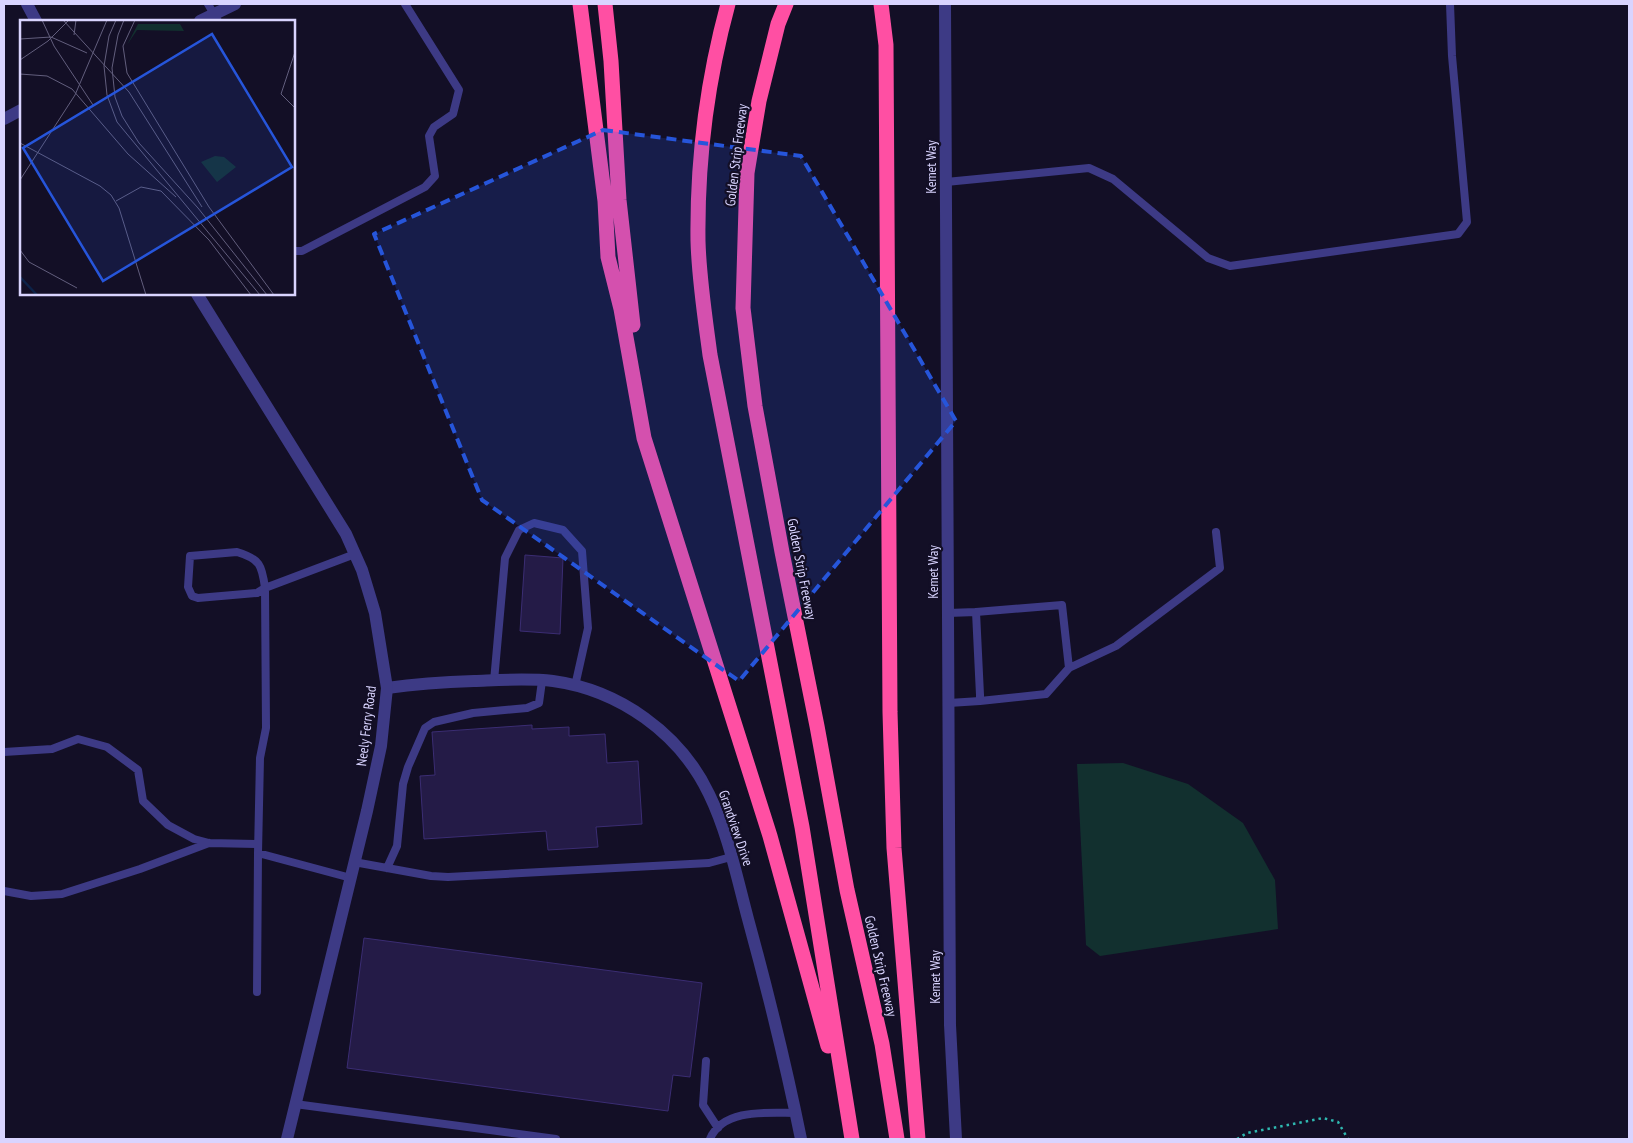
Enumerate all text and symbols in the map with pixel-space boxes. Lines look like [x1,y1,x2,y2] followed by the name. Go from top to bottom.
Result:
[20,20,295,295] inset map
[721,102,751,207] street label: Golden Strip Freeway
[922,140,940,194] street label: Kemet Way
[783,517,821,622] street label: Golden Strip Freeway
[924,545,942,599] street label: Kemet Way
[352,685,380,767] street label: Neely Ferry Road
[715,788,757,869] street label: Grandview Drive
[861,914,902,1019] street label: Golden Strip Freeway
[926,950,944,1004] street label: Kemet Way

